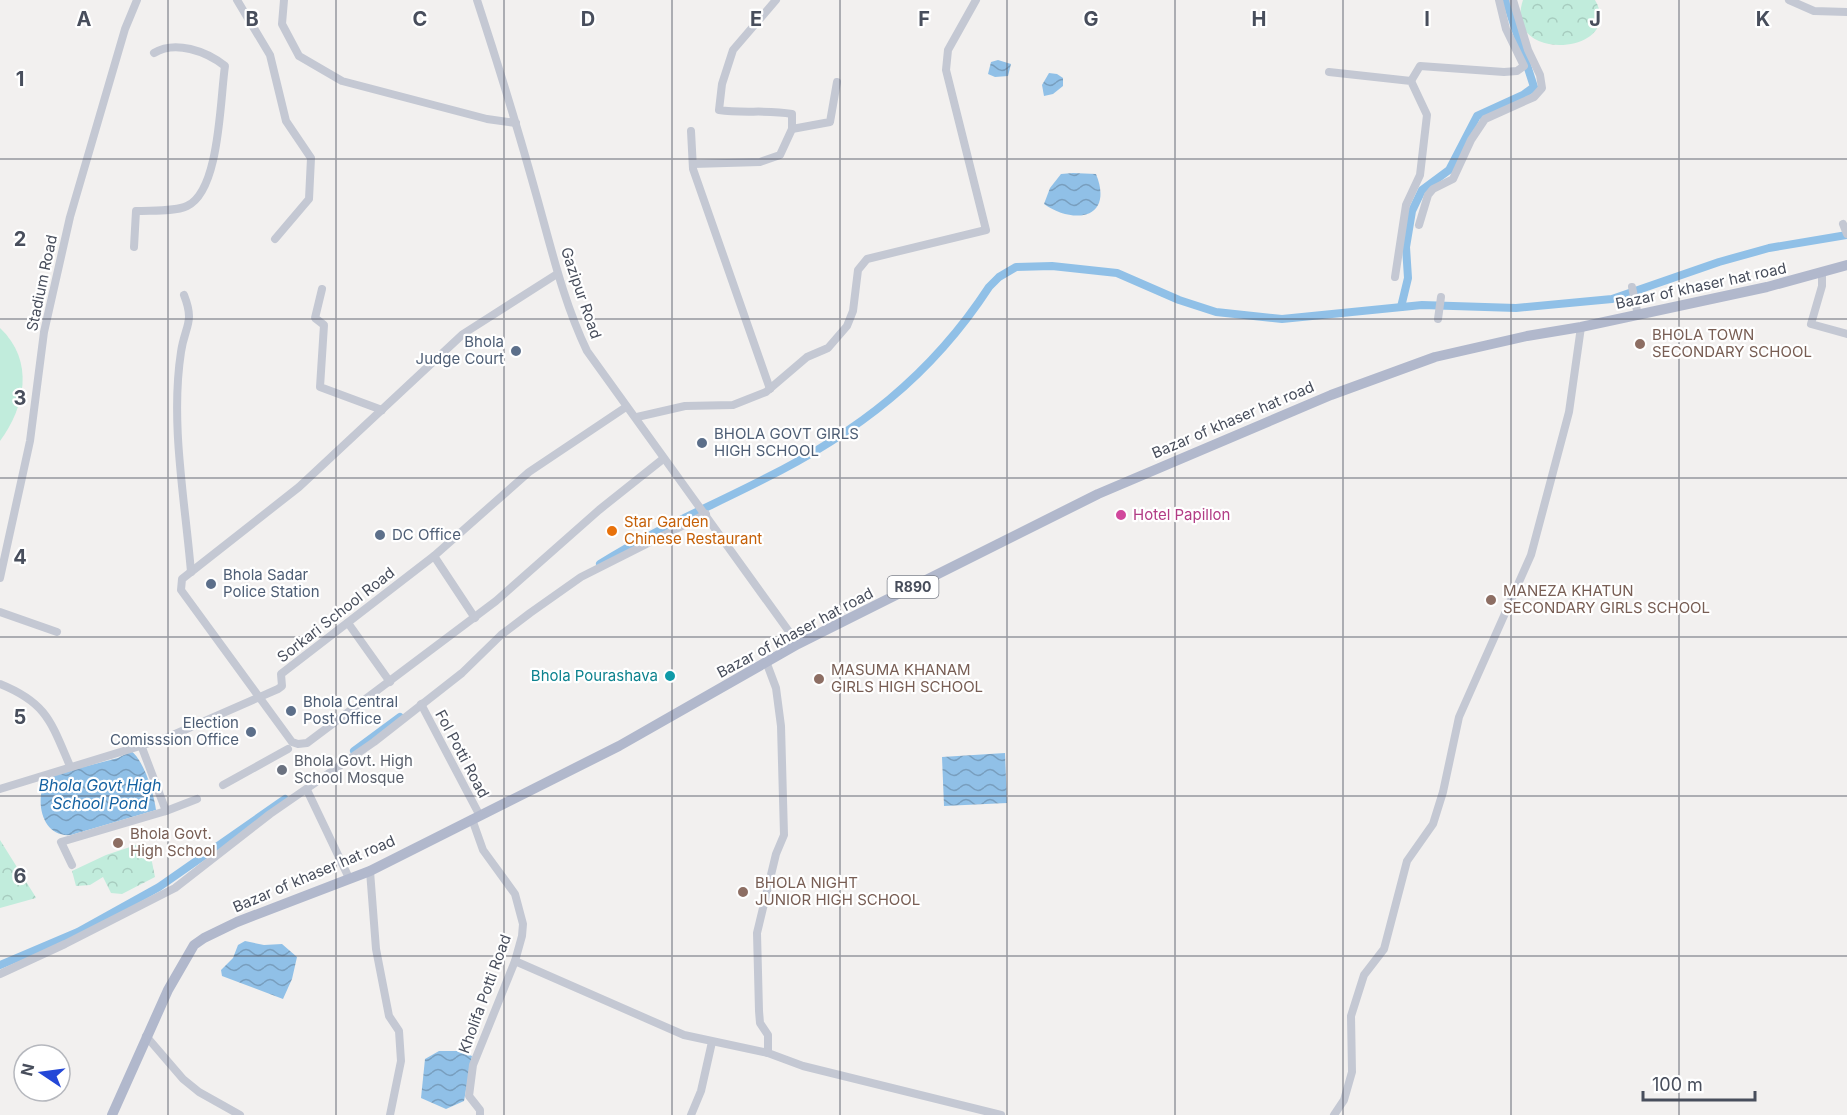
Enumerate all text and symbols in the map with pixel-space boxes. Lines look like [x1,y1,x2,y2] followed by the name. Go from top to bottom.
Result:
[77,7,92,31] text: A
[245,7,259,31] text: B
[413,7,427,31] text: C
[581,7,595,31] text: D
[750,7,762,31] text: E
[918,7,930,31] text: F
[1083,7,1099,31] text: G
[1252,7,1266,31] text: H
[1424,7,1430,31] text: I
[1589,7,1601,31] text: J
[1756,7,1770,31] text: K
[16,67,24,91] text: 1
[14,227,26,251] text: 2
[22,233,61,333] street label: Stadium Road
[557,245,606,341] street label: Gazipur Road
[1614,258,1788,313] street label: Bazar of khaser hat road
[1652,325,1812,361] place label: BHOLA TOWN SECONDARY SCHOOL
[416,332,504,368] place label: Bhola Judge Court
[1633,337,1647,351] marker: BHOLA TOWN SECONDARY SCHOOL
[509,344,523,358] marker: Bhola Judge Court
[1149,377,1317,462] street label: Bazar of khaser hat road
[14,386,26,410] text: 3
[714,424,859,460] place label: BHOLA GOVT GIRLS HIGH SCHOOL
[695,436,709,450] marker: BHOLA GOVT GIRLS HIGH SCHOOL
[1133,505,1230,524] place label: Hotel Papillon
[1114,508,1128,522] marker: Hotel Papillon
[624,512,762,548] place label: Star Garden Chinese Restaurant
[605,524,619,538] marker: Star Garden Chinese Restaurant
[392,525,461,544] place label: DC Office
[373,528,387,542] marker: DC Office
[13,545,27,569] text: 4
[273,563,398,666] street label: Sorkari School Road
[223,565,320,601] place label: Bhola Sadar Police Station
[888,576,938,598] road number: R890
[204,577,218,591] marker: Bhola Sadar Police Station
[1503,581,1710,617] place label: MANEZA KHATUN SECONDARY GIRLS SCHOOL
[713,583,876,682] street label: Bazar of khaser hat road
[1484,593,1498,607] marker: MANEZA KHATUN SECONDARY GIRLS SCHOOL
[831,660,983,696] place label: MASUMA KHANAM GIRLS HIGH SCHOOL
[531,666,658,685] place label: Bhola Pourashava
[663,669,677,683] marker: Bhola Pourashava
[812,672,826,686] marker: MASUMA KHANAM GIRLS HIGH SCHOOL
[303,692,398,728] place label: Bhola Central Post Office
[284,704,298,718] marker: Bhola Central Post Office
[14,705,26,729] text: 5
[431,706,494,801] street label: Fol Potti Road
[110,713,239,749] place label: Election Comisssion Office
[244,725,258,739] marker: Election Comisssion Office
[294,751,413,787] place label: Bhola Govt. High School Mosque
[275,763,289,777] marker: Bhola Govt. High School Mosque
[39,775,161,813] water label: Bhola Govt High School Pond
[130,824,216,860] place label: Bhola Govt. High School
[230,831,398,916] street label: Bazar of khaser hat road
[111,836,125,850] marker: Bhola Govt. High School
[14,864,27,888] text: 6
[755,873,920,909] place label: BHOLA NIGHT JUNIOR HIGH SCHOOL
[736,885,750,899] marker: BHOLA NIGHT JUNIOR HIGH SCHOOL
[454,932,515,1056] street label: Kholifa Potti Road
[12,1043,72,1103] north arrow
[16,1061,39,1078] text: N
[1643,1064,1756,1102] scale bar
[1652,1074,1703,1095] text: 100 m

